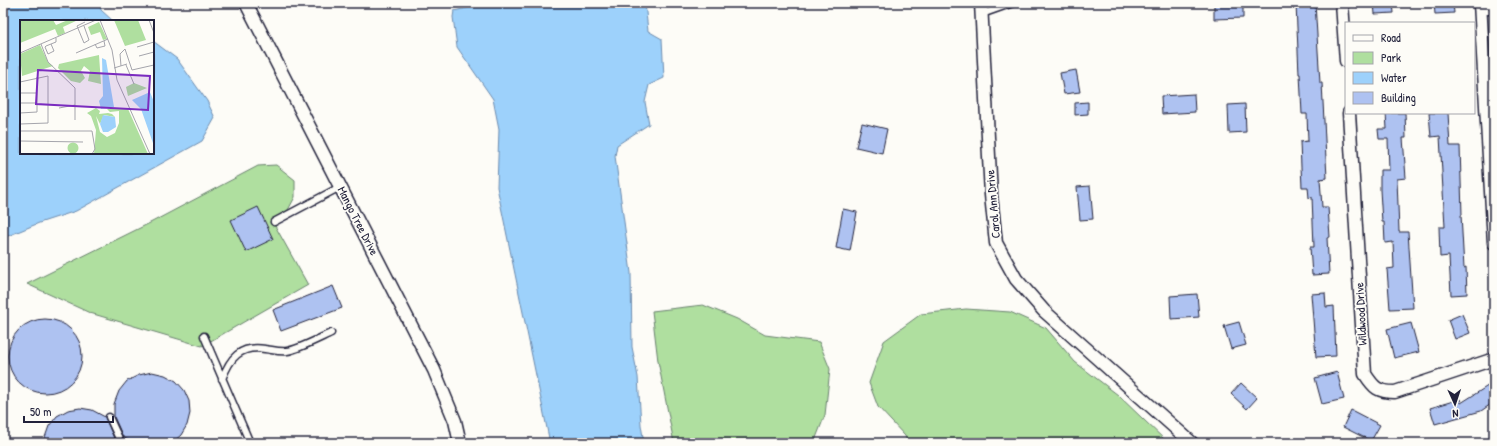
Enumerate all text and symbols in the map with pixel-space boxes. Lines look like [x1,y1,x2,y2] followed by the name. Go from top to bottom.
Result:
[20,20,154,154] inset map
[1345,22,1475,114] legend
[1381,29,1401,46] text: Road
[1381,49,1401,66] text: Park
[1381,69,1407,86] text: Water
[1381,89,1416,106] text: Building
[981,169,1004,239] street label: Carol Ann Drive
[334,183,383,258] street label: Mango Tree Drive
[1350,282,1371,346] street label: Wildwood Drive
[1435,384,1475,424] north arrow
[24,398,113,424] scale bar
[30,403,51,420] text: 50 m
[1452,407,1459,421] text: N

